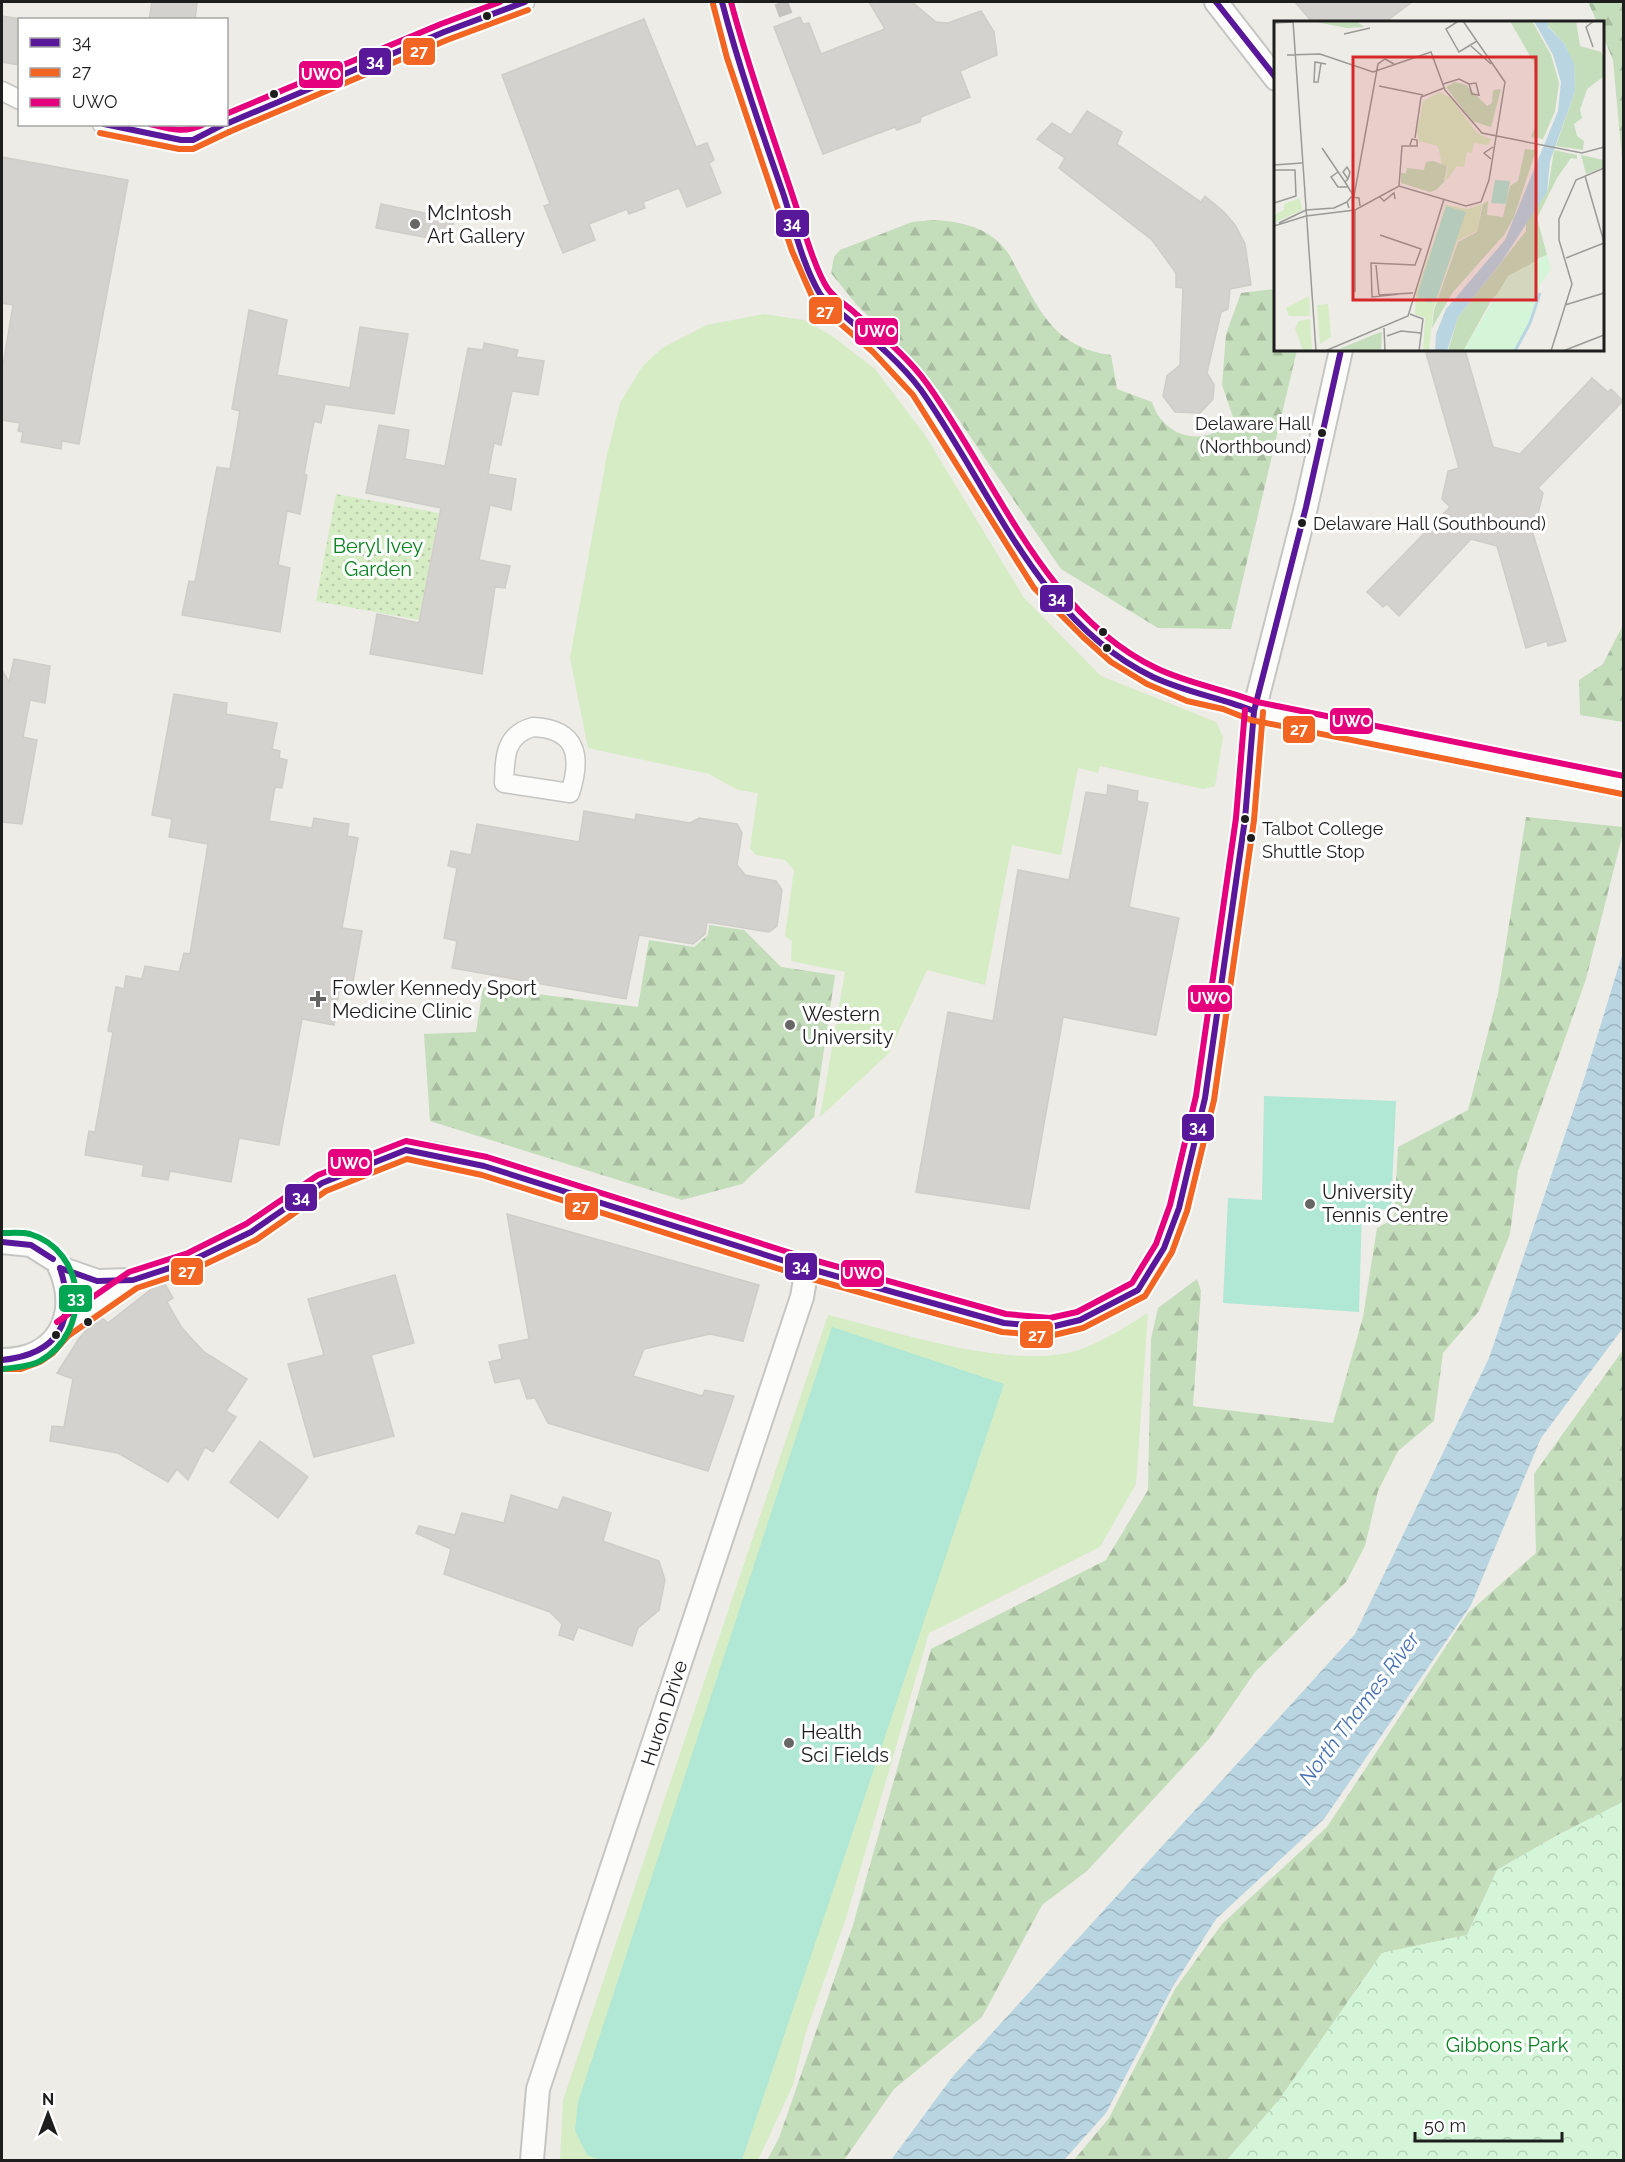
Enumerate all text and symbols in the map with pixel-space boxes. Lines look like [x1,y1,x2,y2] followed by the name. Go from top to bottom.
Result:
[481,10,493,22] unlabelled marker
[18,18,228,126] legend
[1274,21,1604,351] inset map
[72,31,92,52] text: 34
[402,37,436,66] line badge: 27
[410,42,428,61] text: 27
[358,47,392,76] line badge: 34
[366,52,384,71] text: 34
[298,60,344,89] line badge: UWO
[72,61,91,82] text: 27
[301,65,341,84] text: UWO
[268,88,280,100] unlabelled marker
[72,91,117,112] text: UWO
[427,201,525,248] place label: McIntosh Art Gallery
[775,209,810,238] line badge: 34
[783,214,801,233] text: 34
[408,217,422,231] marker: McIntosh Art Gallery
[808,296,843,325] line badge: 27
[816,302,834,321] text: 27
[854,317,899,346] line badge: UWO
[857,322,897,341] text: UWO
[1195,413,1311,457] place label: Delaware Hall (Northbound)
[1316,427,1328,439] marker: Delaware Hall (Northbound)
[1313,513,1546,534] place label: Delaware Hall (Southbound)
[1296,517,1308,529] marker: Delaware Hall (Southbound)
[333,534,423,581] park label: Beryl Ivey Garden
[1039,584,1074,613] line badge: 34
[1048,589,1066,608] text: 34
[1097,626,1109,638] unlabelled marker
[1101,642,1113,654] unlabelled marker
[1329,707,1374,735] line badge: UWO
[1332,712,1372,731] text: UWO
[1282,715,1316,744] line badge: 27
[1290,720,1308,739] text: 27
[1239,813,1251,825] unlabelled marker
[1262,818,1384,862] place label: Talbot College Shuttle Stop
[1245,832,1257,844] marker: Talbot College Shuttle Stop
[332,976,537,1023] place label: Fowler Kennedy Sport Medicine Clinic
[1187,984,1233,1013] line badge: UWO
[1190,989,1230,1008] text: UWO
[309,990,327,1008] marker: Fowler Kennedy Sport Medicine Clinic
[802,1002,894,1049] place label: Western University
[783,1018,797,1032] marker: Western University
[1181,1113,1215,1142] line badge: 34
[1189,1118,1207,1137] text: 34
[327,1148,373,1177] line badge: UWO
[330,1154,370,1173] text: UWO
[1322,1180,1449,1227] place label: University Tennis Centre
[284,1183,318,1212] line badge: 34
[292,1188,310,1207] text: 34
[564,1192,599,1221] line badge: 27
[572,1197,590,1216] text: 27
[1303,1197,1317,1211] marker: University Tennis Centre
[784,1252,818,1281] line badge: 34
[170,1257,204,1286] line badge: 27
[792,1257,810,1276] text: 34
[840,1259,885,1288] line badge: UWO
[178,1262,196,1281] text: 27
[842,1264,882,1283] text: UWO
[58,1284,93,1313] line badge: 33
[67,1289,85,1308] text: 33
[82,1316,94,1328] unlabelled marker
[1019,1320,1054,1349] line badge: 27
[1028,1326,1046,1345] text: 27
[50,1329,62,1341] unlabelled marker
[1293,1626,1425,1789] water label: North Thames River
[636,1657,692,1769] street label: Huron Drive
[801,1720,889,1767] place label: Health Sci Fields
[782,1736,796,1750] marker: Health Sci Fields
[1446,2033,1569,2057] park label: Gibbons Park
[18,2084,78,2144] north arrow
[42,2090,54,2109] text: N
[1415,2105,1562,2143] scale bar
[1424,2115,1466,2136] text: 50 m

